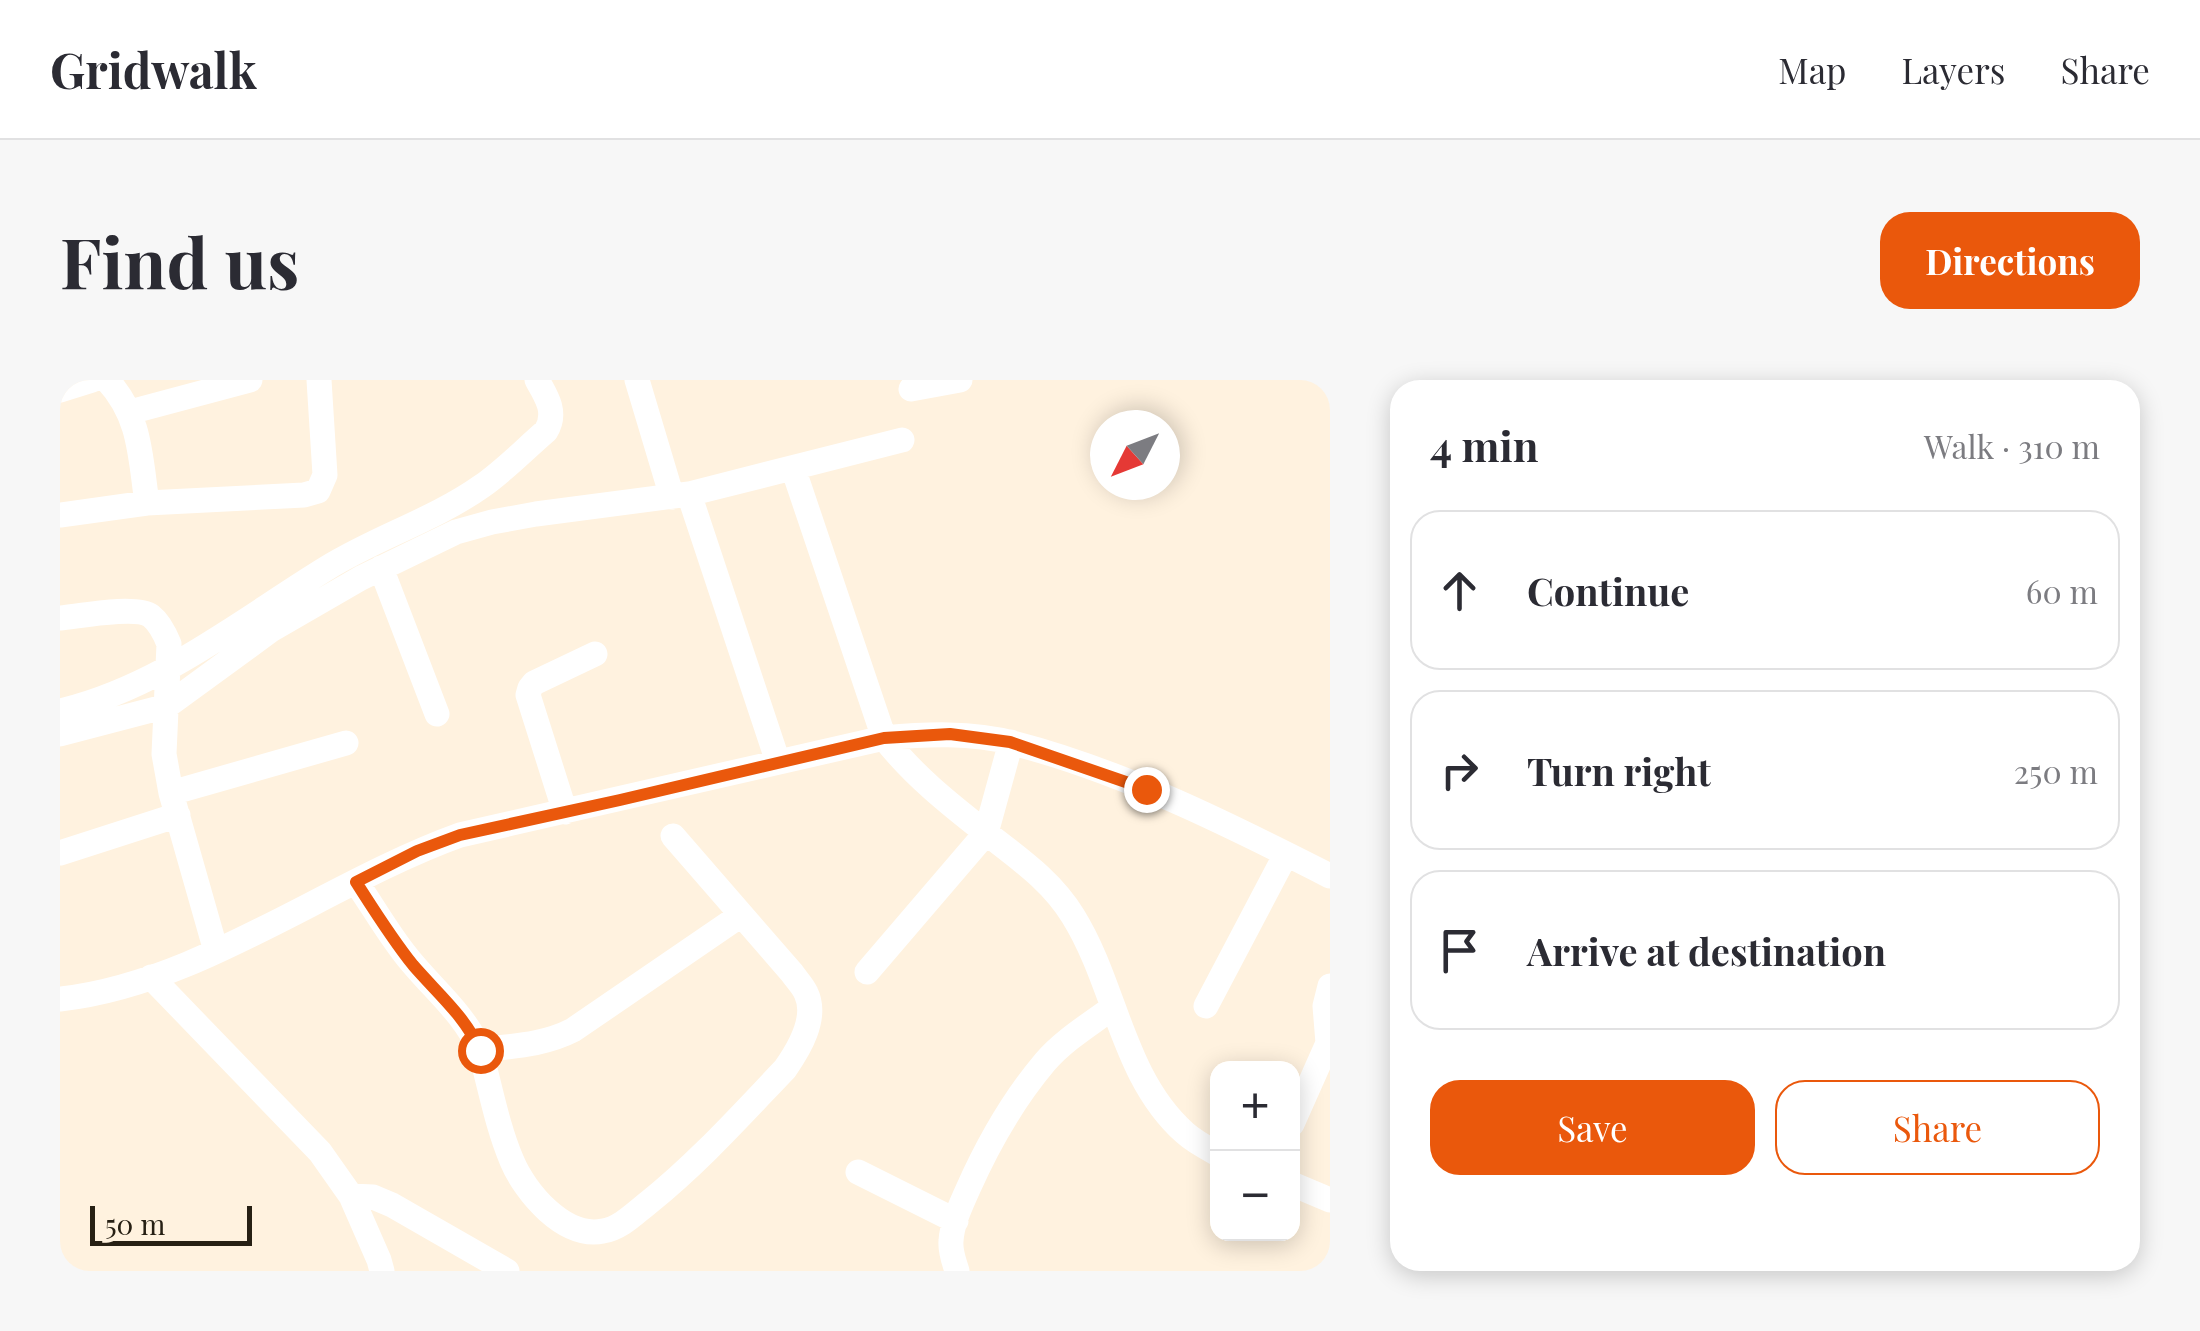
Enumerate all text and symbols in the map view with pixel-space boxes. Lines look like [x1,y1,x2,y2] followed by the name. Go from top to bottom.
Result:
[50,37,257,101] text: Gridwalk
[1778,46,1846,93] text: Map
[1901,46,2006,93] text: Layers
[2061,46,2150,93] text: Share
[1880,212,2140,309] button: Directions
[60,213,299,307] text: Find us
[1090,410,1180,500] north arrow
[1430,417,1539,473] text: 4 min
[1924,424,2100,467] text: Walk · 310 m
[1432,563,1487,618] icon: ahead
[1527,565,1689,616] text: Continue
[2026,569,2098,612] text: 60 m
[1432,743,1487,798] icon: right
[1527,745,1711,796] text: Turn right
[2014,749,2098,792] text: 250 m
[1124,767,1170,813] route end
[1432,923,1487,978] icon: arrive
[1527,925,1886,976] text: Arrive at destination
[458,1028,504,1074] route start
[1210,1061,1300,1241] map controls
[1210,1061,1300,1151] button: +
[1430,1080,1755,1175] button: Save
[1775,1080,2100,1175] button: Share
[1210,1151,1300,1241] button: −
[90,1201,252,1246] scale bar
[105,1205,165,1242] text: 50 m

